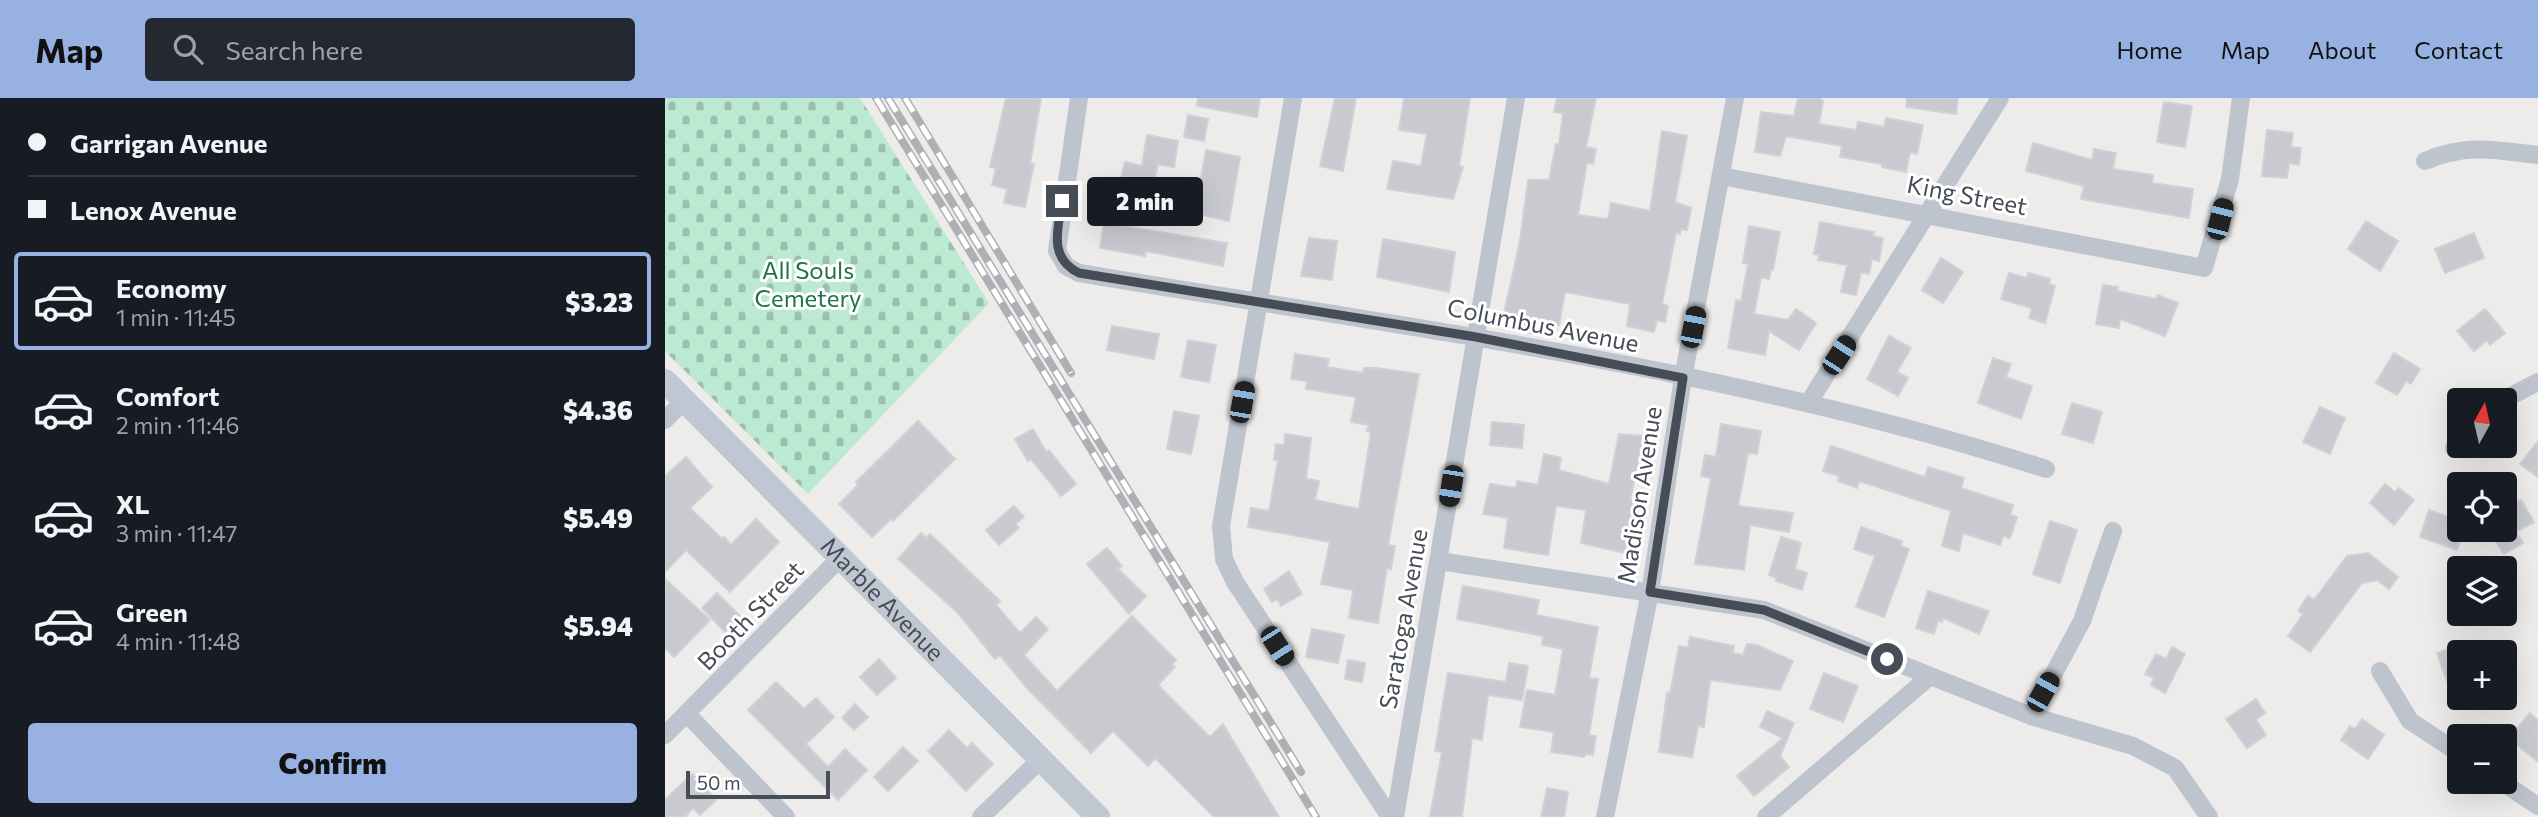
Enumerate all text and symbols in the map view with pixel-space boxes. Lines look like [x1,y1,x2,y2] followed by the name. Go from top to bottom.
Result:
[145,18,635,81] search box
[35,29,103,70] text: Map
[169,30,207,68] icon: search
[225,34,363,65] text: Search here
[2117,35,2183,64] text: Home
[2221,35,2270,64] text: Map
[2308,35,2376,64] text: About
[2414,35,2503,64] text: Contact
[70,127,267,158] text: Garrigan Avenue
[1905,169,2030,220] street label: King Street
[1087,176,1202,226] callout: 2 min
[1046,185,1078,217] route end
[1116,187,1174,215] text: 2 min
[70,194,237,225] text: Lenox Avenue
[2205,196,2236,242] car
[755,255,861,312] park label: All Souls Cemetery
[32,270,95,333] icon: car
[116,272,227,303] text: Economy
[565,286,633,317] text: $3.23
[1445,292,1641,357] street label: Columbus Avenue
[116,303,236,331] text: 1 min · 11:45
[1679,304,1708,350] car
[1819,332,1860,378] car
[32,378,95,441] icon: car
[1229,379,1256,425] car
[116,380,219,411] text: Comfort
[2447,388,2517,458] north arrow
[2447,388,2517,794] map controls
[563,394,633,425] text: $4.36
[1610,404,1667,585] street label: Madison Avenue
[116,411,239,439] text: 2 min · 11:46
[1438,464,1465,508] car
[2447,472,2517,542] button: locate
[32,486,95,549] icon: car
[116,488,150,519] text: XL
[563,502,633,533] text: $5.49
[116,519,238,547] text: 3 min · 11:47
[1372,526,1433,711] street label: Saratoga Avenue
[816,531,951,666] street label: Marble Avenue
[691,554,809,675] street label: Booth Street
[2447,556,2517,626] button: layers
[32,594,95,657] icon: car
[116,596,188,627] text: Green
[564,610,633,641] text: $5.94
[1257,623,1298,669] car
[116,627,240,655] text: 4 min · 11:48
[2447,640,2517,710] button: +
[1871,643,1903,675] route start
[2024,669,2063,715] car
[28,723,637,803] button: Confirm
[2447,724,2517,794] button: −
[686,768,829,800] scale bar
[697,771,741,794] text: 50 m

